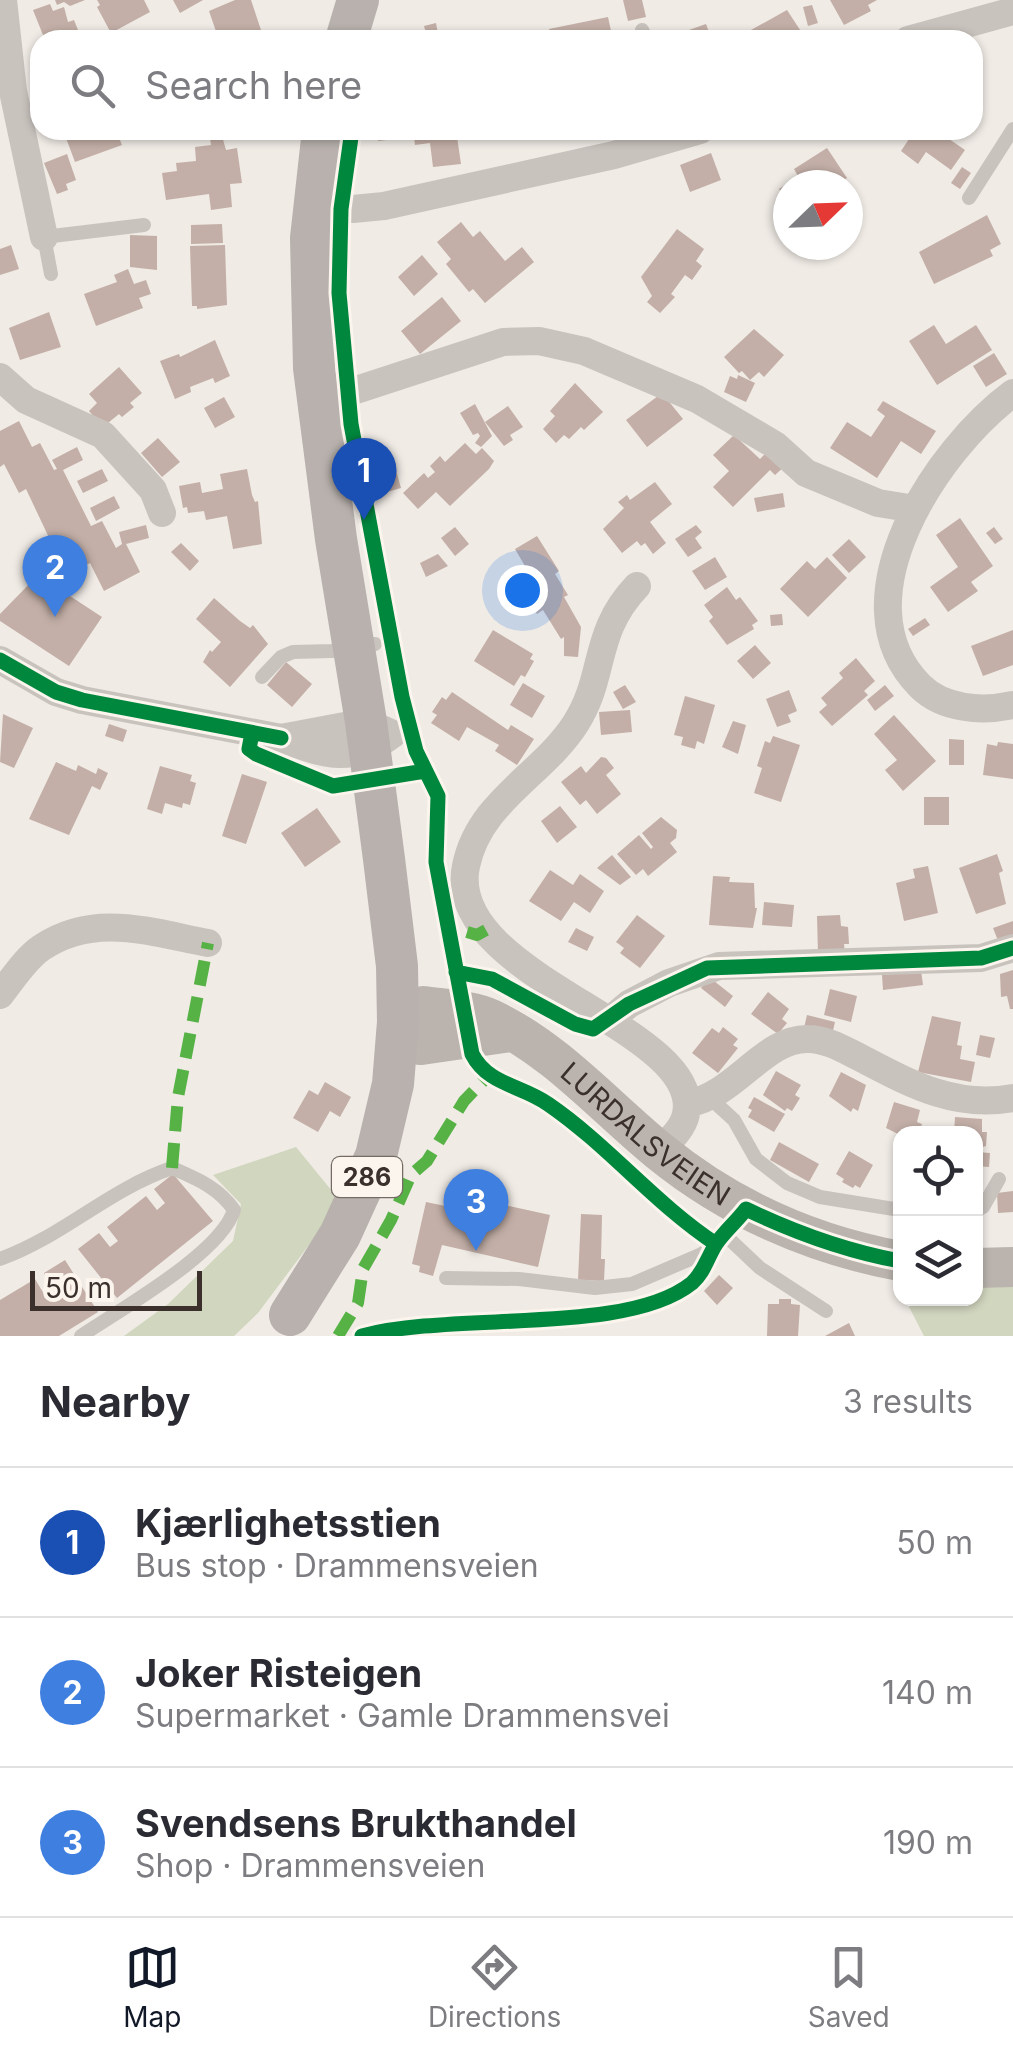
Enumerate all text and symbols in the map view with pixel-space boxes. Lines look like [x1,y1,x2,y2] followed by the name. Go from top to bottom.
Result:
[30,30,983,140] search box
[65,58,120,113] icon: search
[145,62,362,108] text: Search here
[773,170,863,260] north arrow
[332,438,396,520] pin: 1
[22,534,88,617] pin: 2
[497,565,548,616] your location
[554,1055,736,1213] street label: LURDALSVEIEN
[893,1126,983,1306] map controls
[893,1126,983,1216] button: locate
[332,1157,402,1197] road number: 286
[444,1168,508,1251] pin: 3
[893,1216,983,1306] button: layers
[30,1266,202,1310] scale bar
[45,1271,112,1305] text: 50 m
[40,1376,191,1427] text: Nearby
[843,1382,973,1421] text: 3 results
[135,1500,441,1546] text: Kjærlighetsstien
[66,1523,79,1562] text: 1
[896,1523,973,1562] text: 50 m
[135,1546,539,1585] text: Bus stop · Drammensveien
[135,1650,422,1696] text: Joker Risteigen
[62,1673,83,1712] text: 2
[882,1673,973,1712] text: 140 m
[135,1696,670,1735] text: Supermarket · Gamle Drammensvei
[135,1800,577,1846] text: Svendsens Brukthandel
[62,1823,83,1862] text: 3
[883,1823,973,1862] text: 190 m
[135,1846,485,1885] text: Shop · Drammensveien
[123,1940,181,2034] tab: Map
[428,1940,561,2034] tab: Directions
[808,1940,890,2034] tab: Saved

